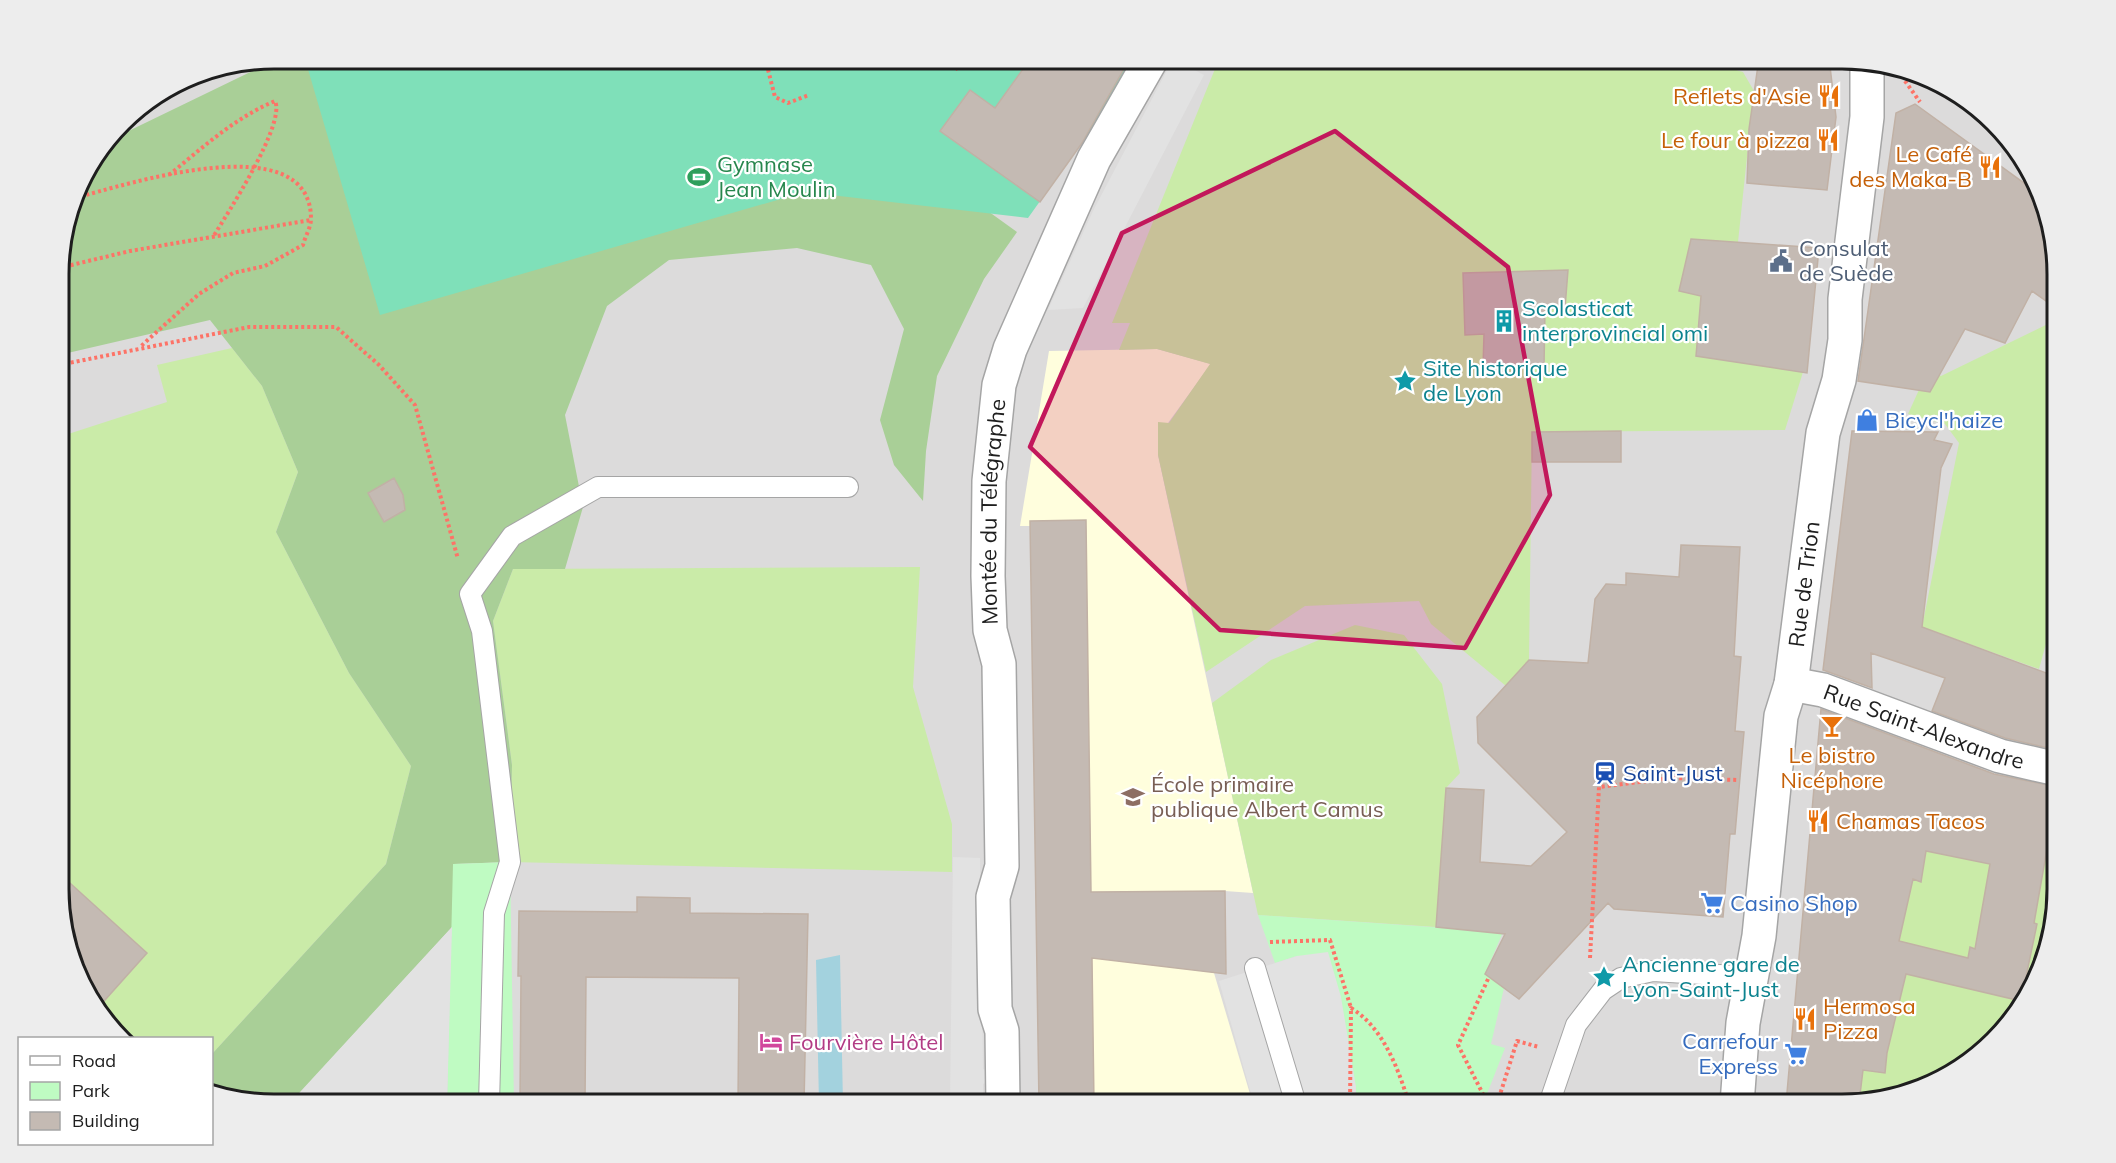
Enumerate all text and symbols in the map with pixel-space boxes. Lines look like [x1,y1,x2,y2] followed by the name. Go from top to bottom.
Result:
[1673,82,1811,110] place label: Reflets d'Asie
[1816,83,1842,109] restaurant icon: Reflets d'Asie
[1661,126,1810,154] place label: Le four à pizza
[1815,127,1841,153] restaurant icon: Le four à pizza
[1849,140,1972,193] place label: Le Café des Maka-B
[717,150,836,203] place label: Gymnase Jean Moulin
[1977,154,2003,180] restaurant icon: Le Café des Maka-B
[686,164,712,190] sports icon: Gymnase Jean Moulin
[1799,234,1893,287] place label: Consulat de Suède
[1768,248,1794,274] public building icon: Consulat de Suède
[1522,294,1708,347] place label: Scolasticat interprovincial omi
[1491,308,1517,334] building icon: Scolasticat interprovincial omi
[1423,354,1567,407] place label: Site historique de Lyon
[1392,368,1418,394] place icon: Site historique de Lyon
[974,397,1011,625] street label: Montée du Télégraphe
[1885,406,2003,434] place label: Bicycl'haize
[1854,407,1880,433] shop icon: Bicycl'haize
[1782,519,1826,649] street label: Rue de Trion
[1820,677,2027,775] street label: Rue Saint-Alexandre
[1819,713,1845,739] bar icon: Le bistro Nicéphore
[1781,741,1883,794] place label: Le bistro Nicéphore
[1623,759,1723,787] place label: Saint-Just
[1592,760,1618,786] station icon: Saint-Just
[1151,770,1384,823] place label: École primaire publique Albert Camus
[1120,784,1146,810] school or university icon: École primaire publique Albert Camus
[1836,807,1985,835] place label: Chamas Tacos
[1805,808,1831,834] restaurant icon: Chamas Tacos
[1730,889,1858,917] place label: Casino Shop
[1699,890,1725,916] supermarket icon: Casino Shop
[1622,950,1800,1003] place label: Ancienne gare de Lyon-Saint-Just
[1591,964,1617,990] place icon: Ancienne gare de Lyon-Saint-Just
[1823,992,1916,1045] place label: Hermosa Pizza
[1792,1006,1818,1032] restaurant icon: Hermosa Pizza
[1682,1027,1778,1080] place label: Carrefour Express
[789,1028,943,1056] place label: Fourvière Hôtel
[758,1029,784,1055] hotel icon: Fourvière Hôtel
[18,1037,213,1145] legend
[1783,1041,1809,1067] supermarket icon: Carrefour Express
[72,1049,116,1072] text: Road
[72,1079,111,1102] text: Park
[72,1109,140,1132] text: Building

